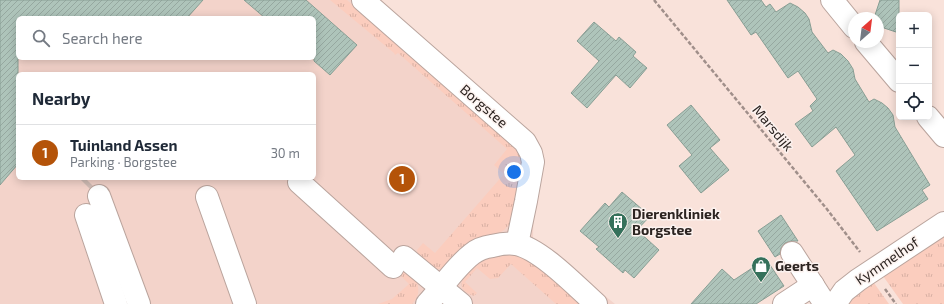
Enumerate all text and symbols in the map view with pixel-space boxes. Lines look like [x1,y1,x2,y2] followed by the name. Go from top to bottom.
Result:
[848,12,884,48] north arrow
[896,12,932,120] map controls
[896,12,932,48] button: +
[16,16,316,60] search box
[30,27,52,49] icon: search
[62,29,143,47] text: Search here
[896,48,932,84] button: −
[457,80,512,131] street label: Borgstee
[896,84,932,120] button: locate
[32,88,90,108] text: Nearby
[749,101,798,154] street label: Marsdijk
[70,136,177,154] text: Tuinland Assen
[42,145,48,161] text: 1
[271,145,300,161] text: 30 m
[70,154,177,170] text: Parking · Borgstee
[504,162,524,182] your location
[389,164,415,194] pin: 1
[632,205,720,238] place label: Dierenkliniek Borgstee
[607,211,629,239] building icon: Dierenkliniek Borgstee
[852,233,922,288] street label: Kymmelhof
[750,255,772,283] shop icon: Geerts
[775,257,819,274] place label: Geerts

